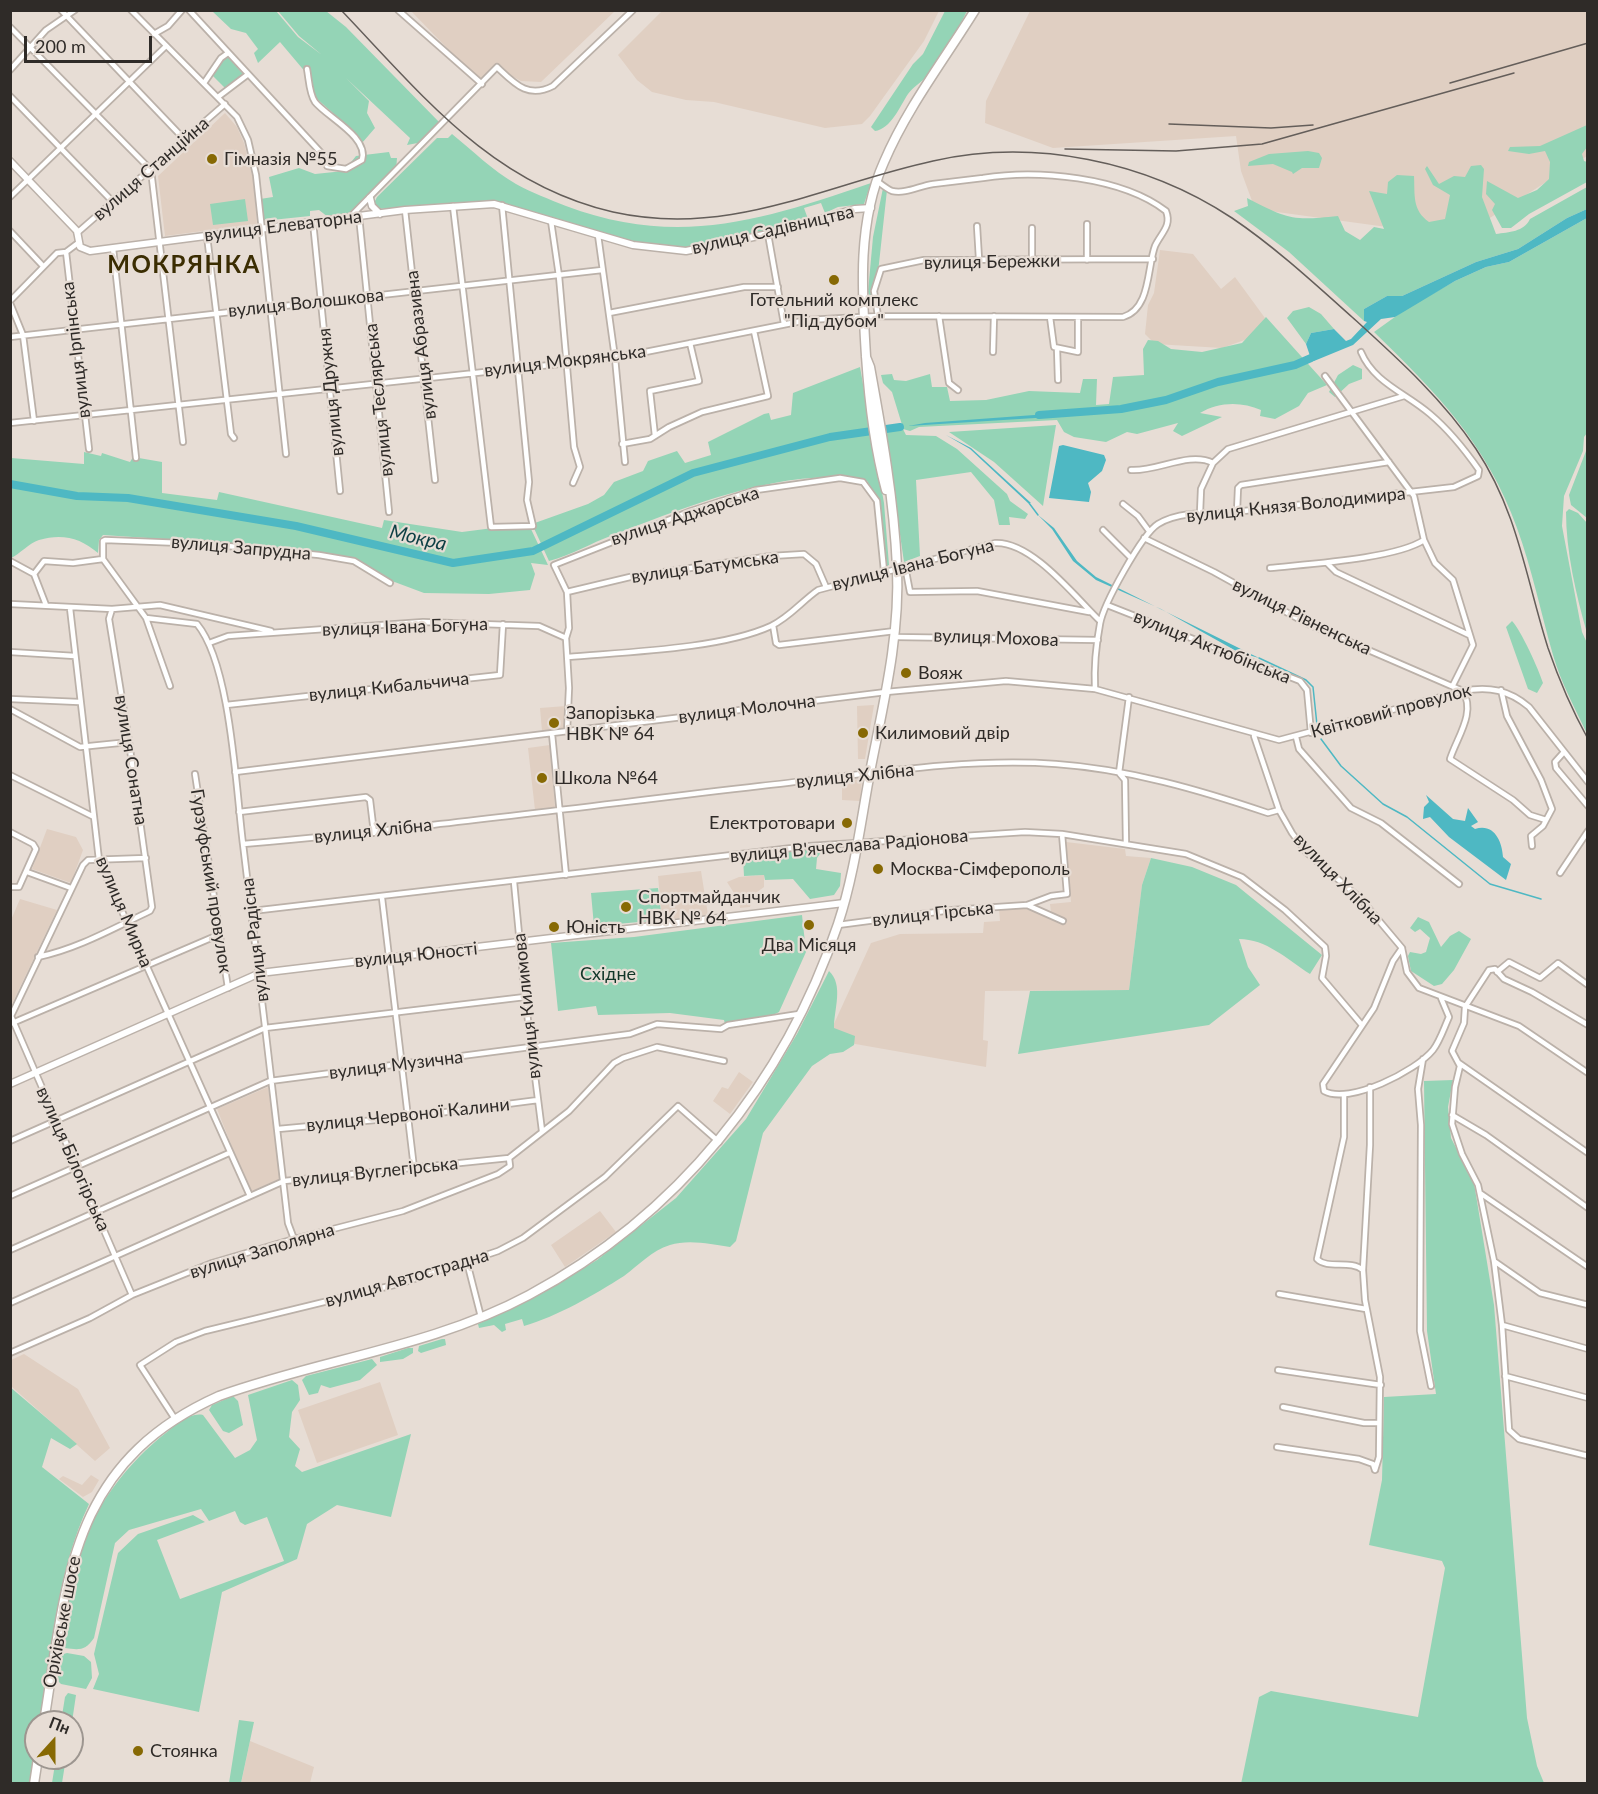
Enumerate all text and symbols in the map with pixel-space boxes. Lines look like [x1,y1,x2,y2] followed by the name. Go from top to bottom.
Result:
[27,24,154,62] scale bar
[35,35,86,57] text: 200 m
[89,113,213,225] street label: вулиця Станційна
[224,148,337,170] place label: Гімназія №55
[205,152,219,166] marker: Гімназія №55
[690,201,856,259] street label: вулиця Садівництва
[203,206,363,246] street label: вулиця Елеваторна
[924,250,1060,274] street label: вулиця Бережки
[107,251,261,279] district label: МОКРЯНКА
[401,269,441,421] street label: вулиця Абразивна
[827,273,841,287] marker: Готельний комплекс "Під дубом"
[57,280,95,420] street label: вулиця Ірпінська
[227,284,385,322] street label: вулиця Волошкова
[750,289,918,332] place label: Готельний комплекс "Під дубом"
[360,322,398,478] street label: вулиця Теслярська
[314,327,348,457] street label: вулиця Дружня
[483,340,647,382] street label: вулиця Мокрянська
[608,482,762,550] street label: вулиця Аджарська
[1185,483,1407,527] street label: вулиця Князя Володимира
[387,520,449,556] water label: Мокра
[170,531,312,565] street label: вулиця Запрудна
[830,534,996,596] street label: вулиця Івана Богуна
[630,546,780,588] street label: вулиця Батумська
[1229,574,1375,660] street label: вулиця Рівненська
[1130,606,1294,688] street label: вулиця Актюбінська
[322,613,488,641] street label: вулиця Івана Богуна
[933,625,1059,651] street label: вулиця Мохова
[918,662,963,684] place label: Вояж
[899,666,913,680] marker: Вояж
[308,668,470,706] street label: вулиця Кибальчича
[1308,679,1474,743] street label: Квітковий провулок
[677,690,817,728] street label: вулиця Молочна
[110,693,152,827] street label: вулиця Сонатна
[566,702,655,744] place label: Запорізька НВК № 64
[547,716,561,730] marker: Запорізька НВК № 64
[875,722,1010,744] place label: Килимовий двір
[856,726,870,740] marker: Килимовий двір
[795,759,915,793] street label: вулиця Хлібна
[554,767,658,789] place label: Школа №64
[535,771,549,785] marker: Школа №64
[186,787,236,975] street label: Гурзуфський провулок
[709,812,835,834] place label: Електротовари
[313,814,433,848] street label: вулиця Хлібна
[840,816,854,830] marker: Електротовари
[729,825,969,867] street label: вулиця В'ячеслава Радіонова
[1289,829,1387,929] street label: вулиця Хлібна
[91,853,157,971] street label: вулиця Мирна
[890,858,1070,880] place label: Москва-Сімферополь
[871,862,885,876] marker: Москва-Сімферополь
[237,877,273,1003] street label: вулиця Радісна
[638,886,780,928] place label: Спортмайданчик НВК № 64
[871,897,995,931] street label: вулиця Гірська
[619,900,633,914] marker: Спортмайданчик НВК № 64
[566,916,625,938] place label: Юність
[802,918,816,932] marker: Два Місяця
[547,920,561,934] marker: Юність
[509,932,545,1080] street label: вулиця Килимова
[762,934,856,956] place label: Два Місяця
[354,938,478,972] street label: вулиця Юності
[580,963,636,985] park label: Східне
[328,1046,464,1084] street label: вулиця Музична
[31,1083,115,1235] street label: вулиця Білогірська
[305,1094,511,1136] street label: вулиця Червоної Калини
[291,1153,459,1191] street label: вулиця Вуглегірська
[187,1219,337,1283] street label: вулиця Заполярна
[323,1244,491,1312] street label: вулиця Автострадна
[39,1554,85,1690] street label: Оріхівське шосе
[24,1710,84,1770] north arrow
[47,1712,73,1737] text: Пн
[150,1740,218,1762] place label: Стоянка
[131,1744,145,1758] marker: Стоянка

